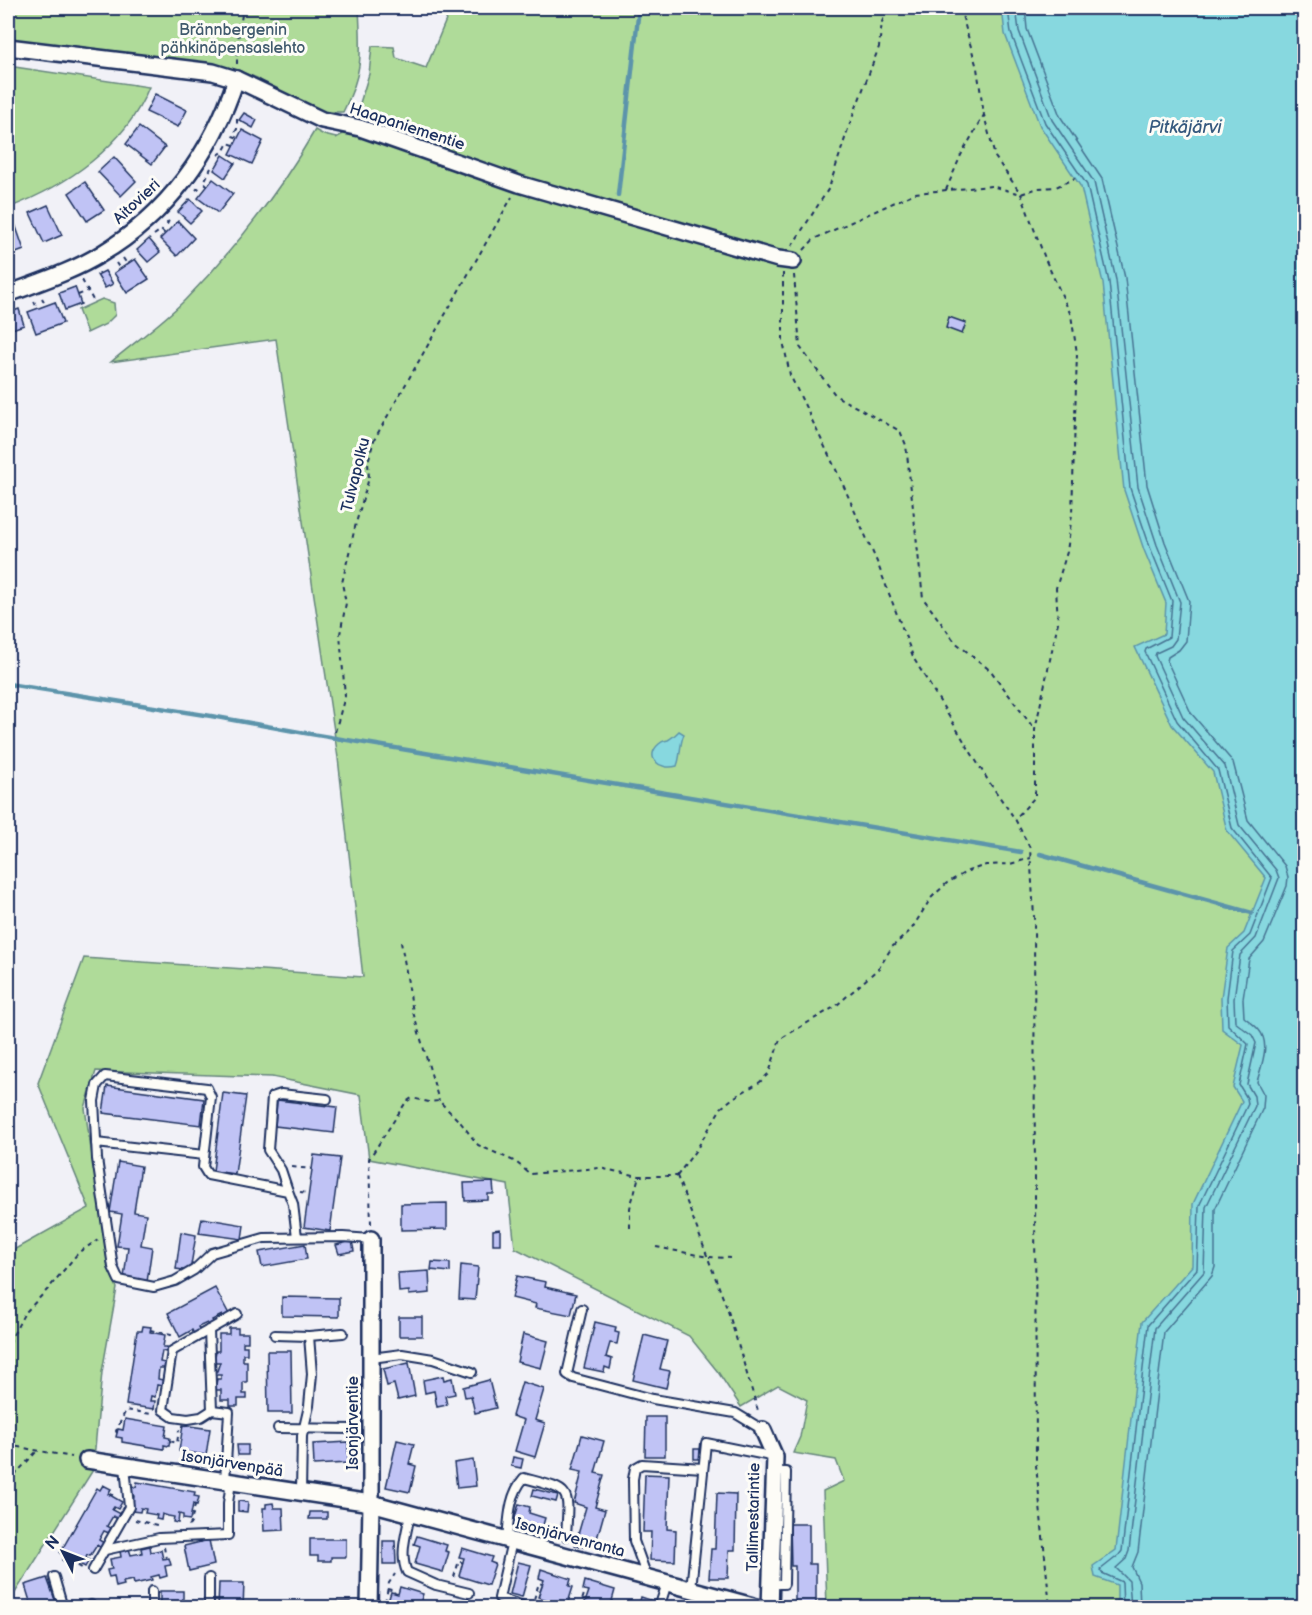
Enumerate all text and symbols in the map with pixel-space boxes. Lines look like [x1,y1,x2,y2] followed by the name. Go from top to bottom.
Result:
[161,21,305,58] park label: Brännbergenin pähkinäpensaslehto
[347,99,468,155] street label: Haapaniementie
[1148,117,1223,138] water label: Pitkäjärvi
[110,175,164,229] street label: Aitovieri
[338,436,374,514] street label: Tulvapolku
[344,1376,363,1470] street label: Isonjärventie
[180,1447,284,1481] street label: Isonjärvenpää
[744,1462,764,1572] street label: Tallimestarintie
[513,1514,627,1562] street label: Isonjärvenranta
[33,1522,93,1582] north arrow
[42,1532,64,1554] text: N

